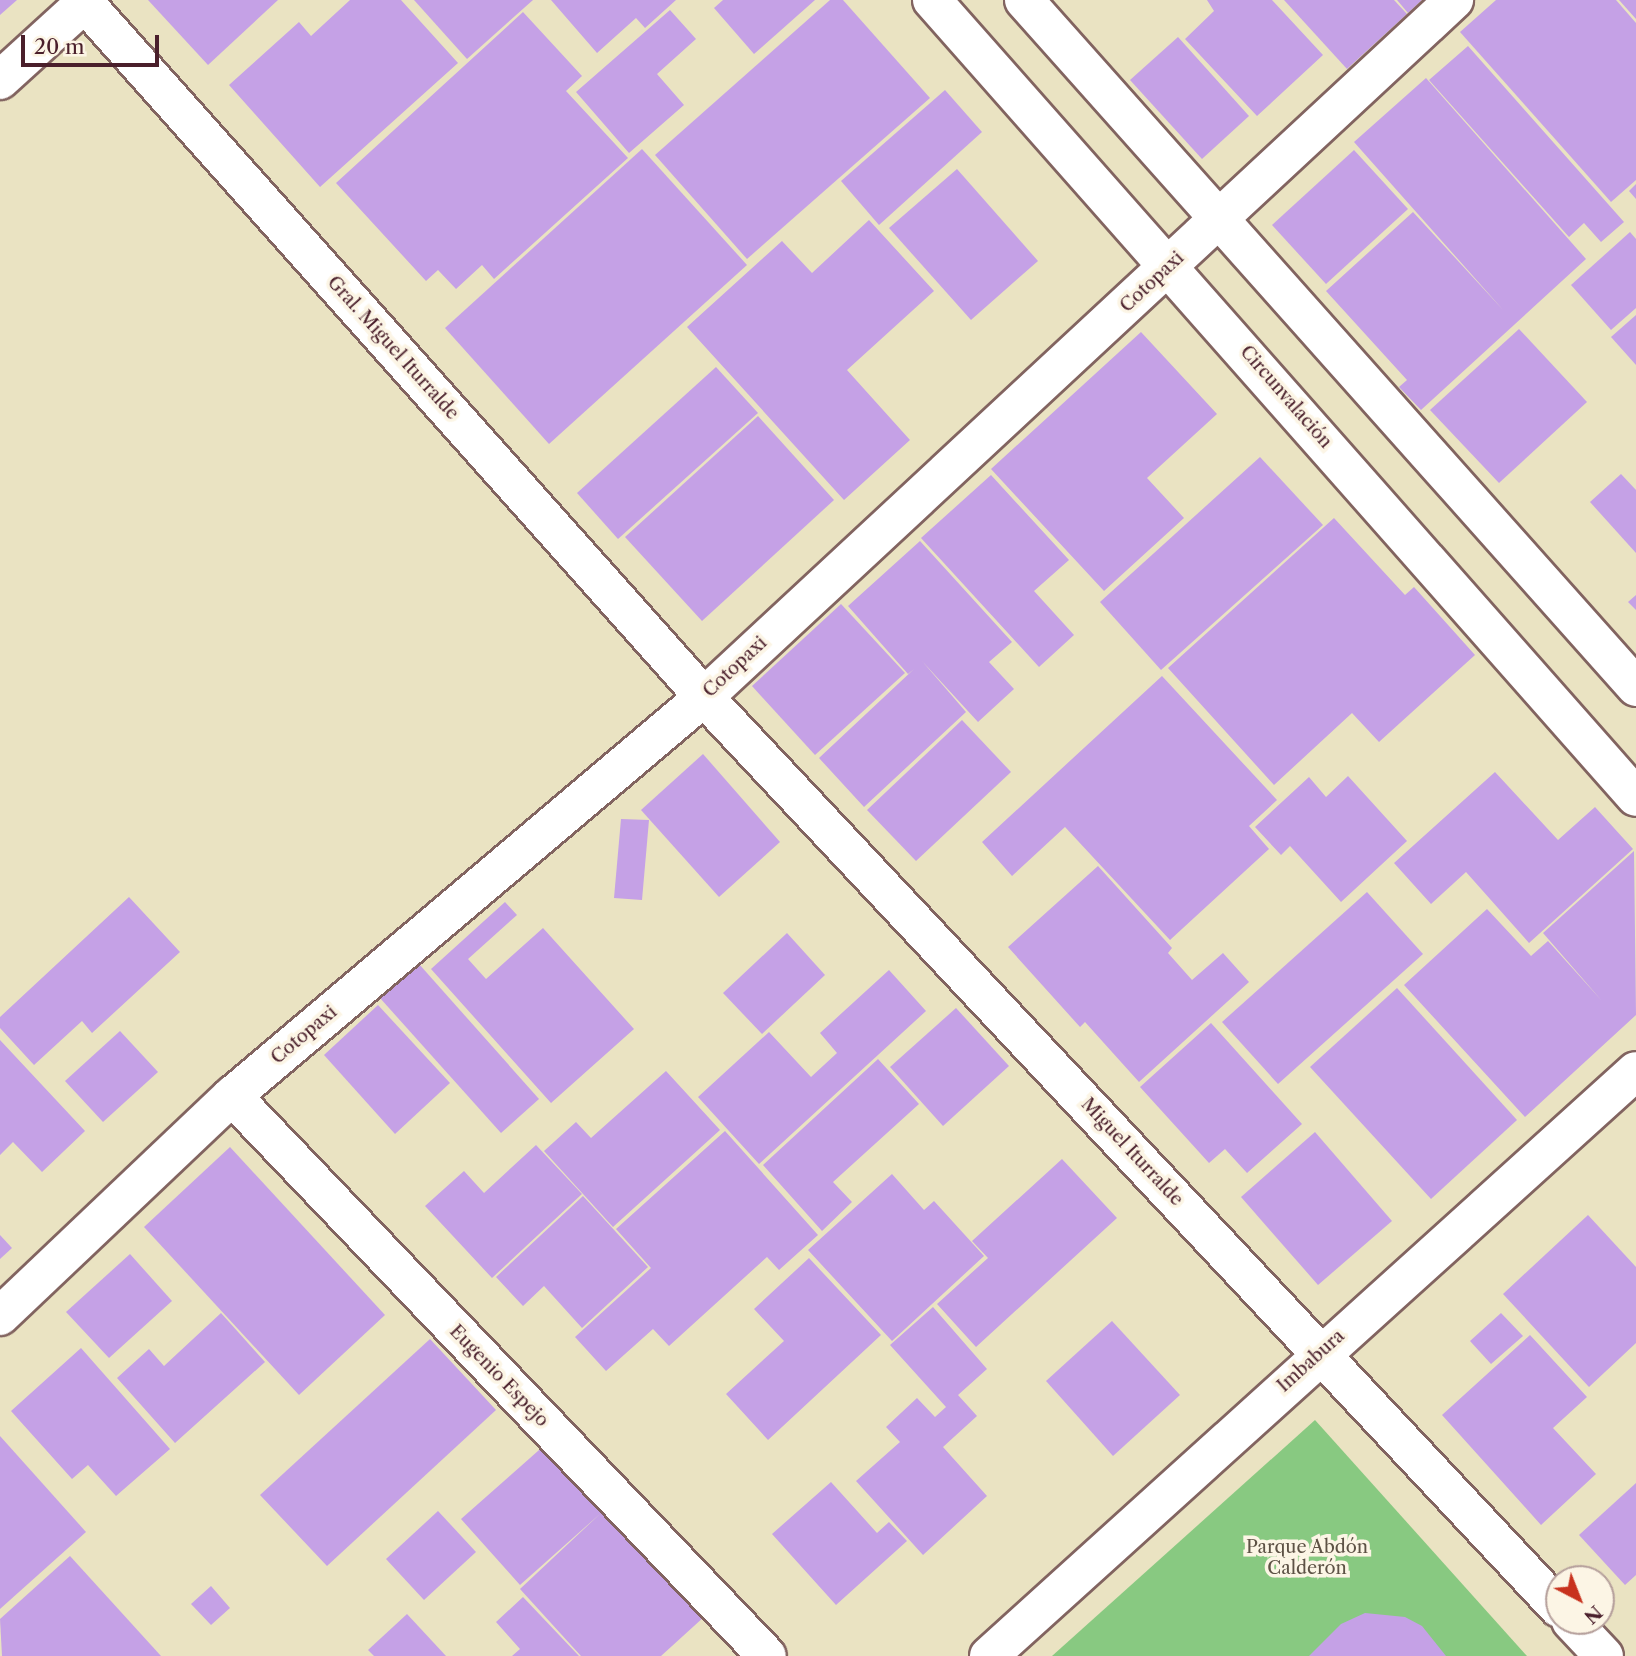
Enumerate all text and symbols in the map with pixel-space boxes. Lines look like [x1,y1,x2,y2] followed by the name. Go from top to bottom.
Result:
[24,21,163,65] scale bar
[34,34,85,59] text: 20 m
[1116,247,1188,317] street label: Cotopaxi
[323,272,463,424] street label: Gral. Miguel Iturralde
[1236,341,1336,453] street label: Circunvalación
[699,632,771,702] street label: Cotopaxi
[267,1001,341,1069] street label: Cotopaxi
[1077,1094,1187,1210] street label: Miguel Iturralde
[445,1321,553,1431] street label: Eugenio Espejo
[1273,1325,1349,1397] street label: Imbabura
[1246,1537,1368,1580] park label: Parque Abdón Calderón
[1545,1565,1615,1635] north arrow
[1579,1600,1607,1629] text: N

